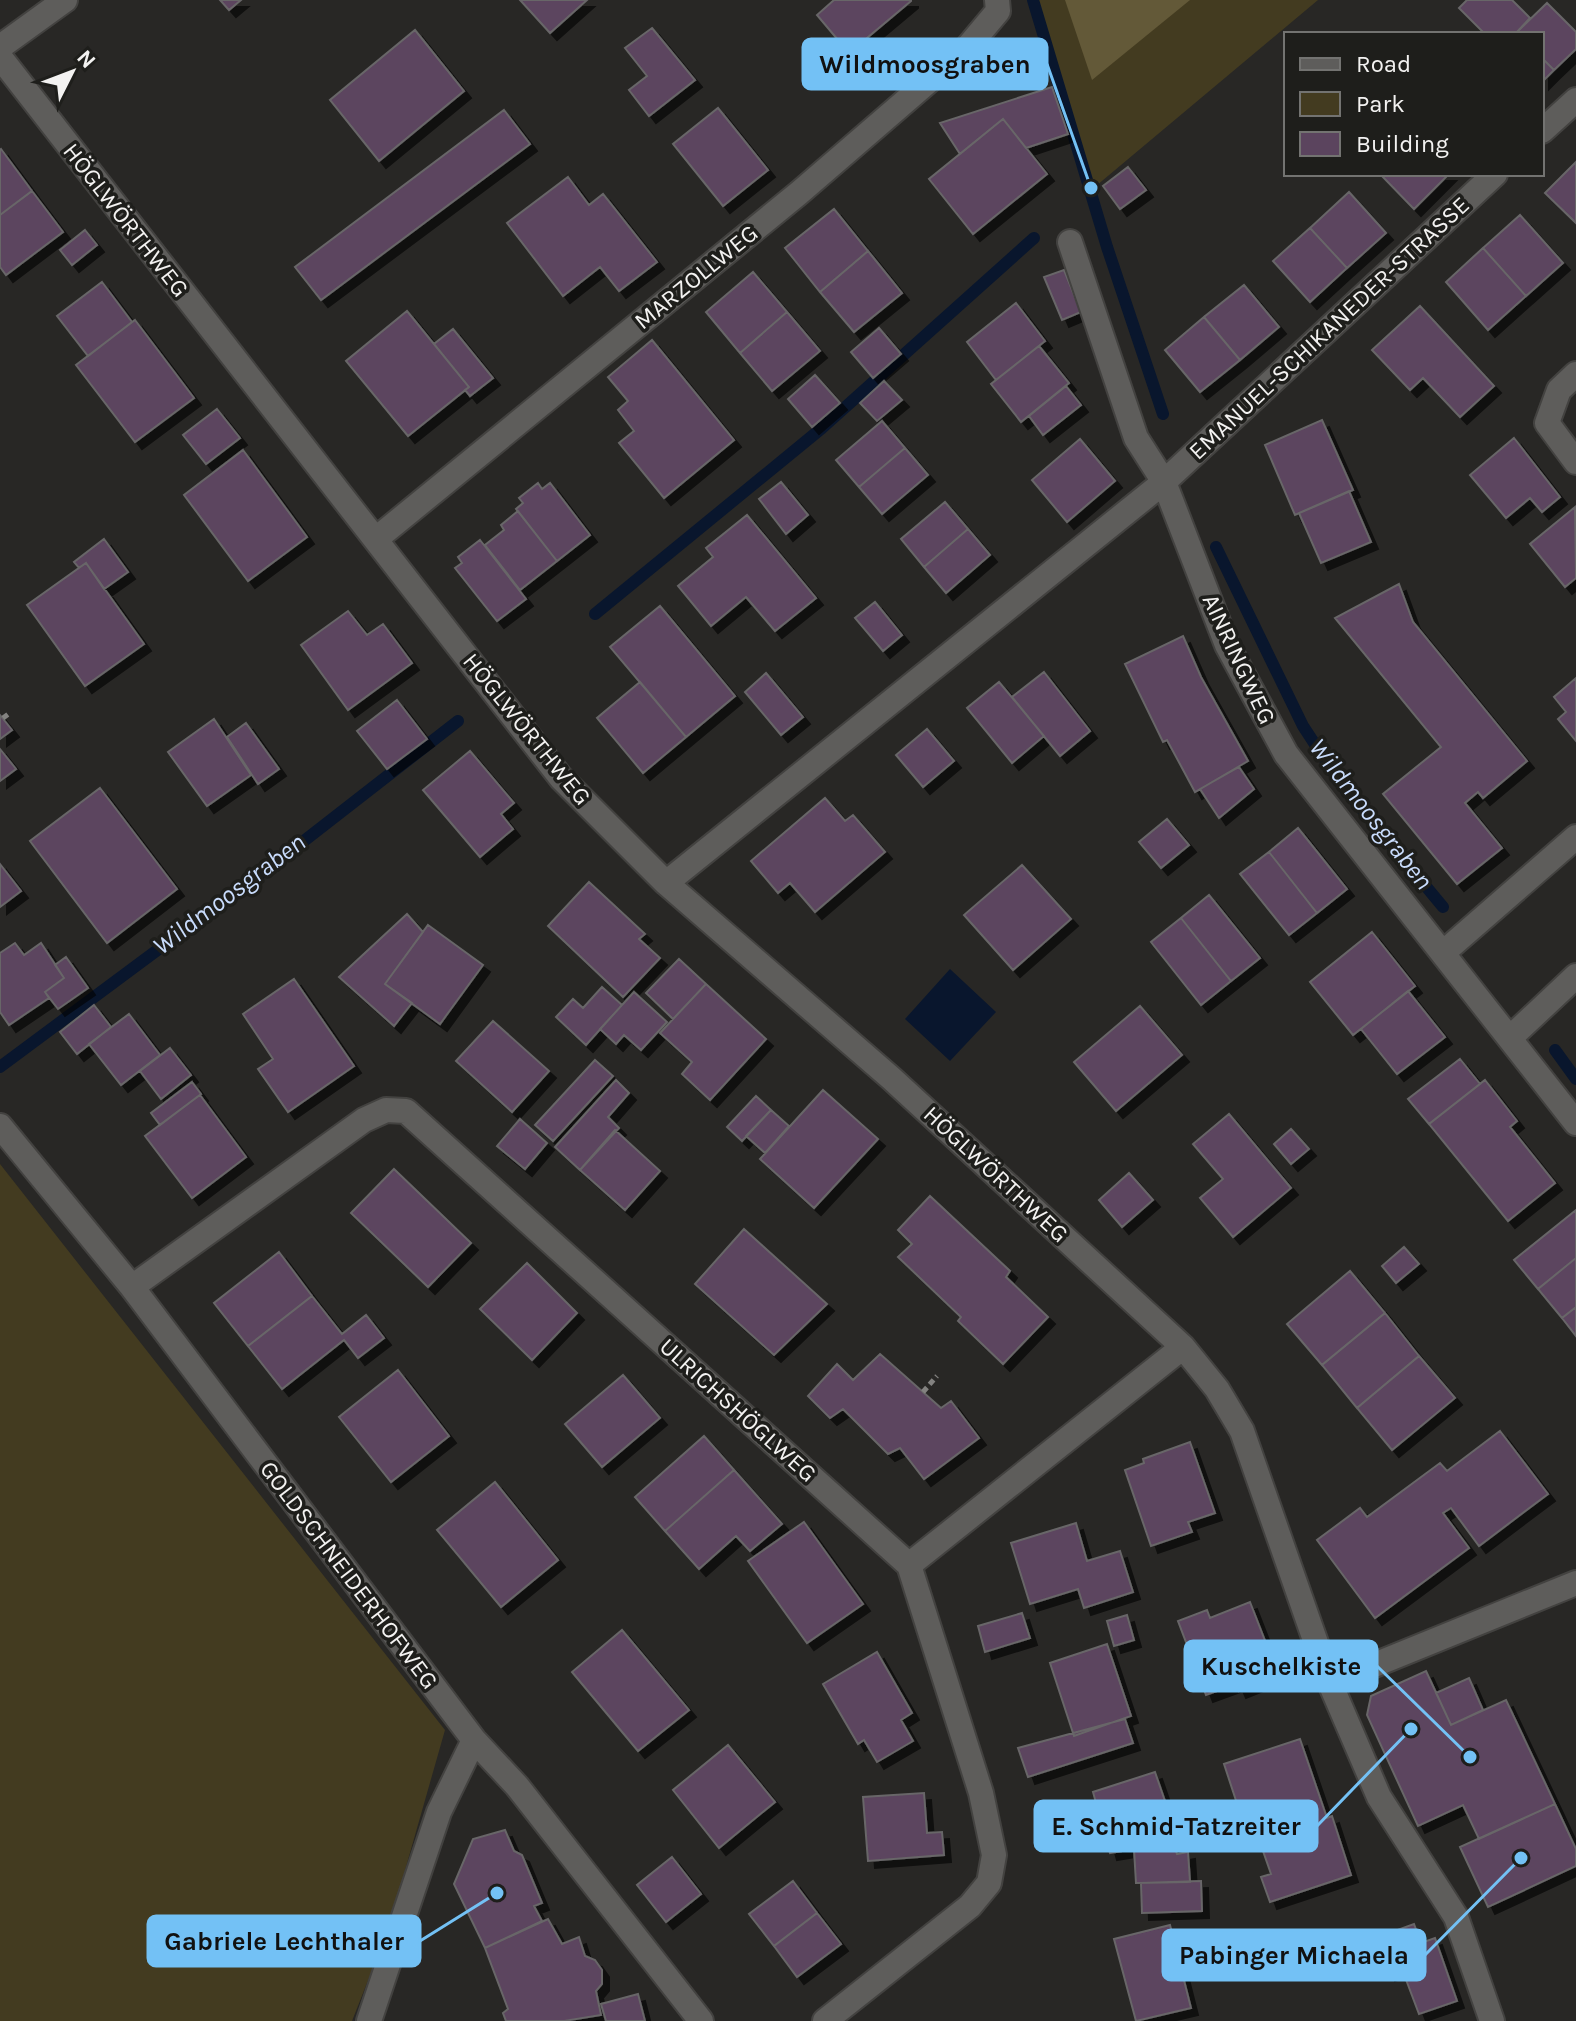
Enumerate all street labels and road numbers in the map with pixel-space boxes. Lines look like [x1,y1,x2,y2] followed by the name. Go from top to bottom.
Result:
[57,138,195,302] street label: HÖGLWÖRTHWEG
[1183,191,1475,465] street label: EMANUEL-SCHIKANEDER-STRASSE
[629,219,763,335] street label: MARZOLLWEG
[1197,589,1281,729] street label: AINRINGWEG
[457,647,597,811] street label: HÖGLWÖRTHWEG
[918,1100,1074,1248] street label: HÖGLWÖRTHWEG
[654,1332,822,1488] street label: ULRICHSHÖGLWEG
[254,1455,444,1695] street label: GOLDSCHNEIDERHOFWEG

